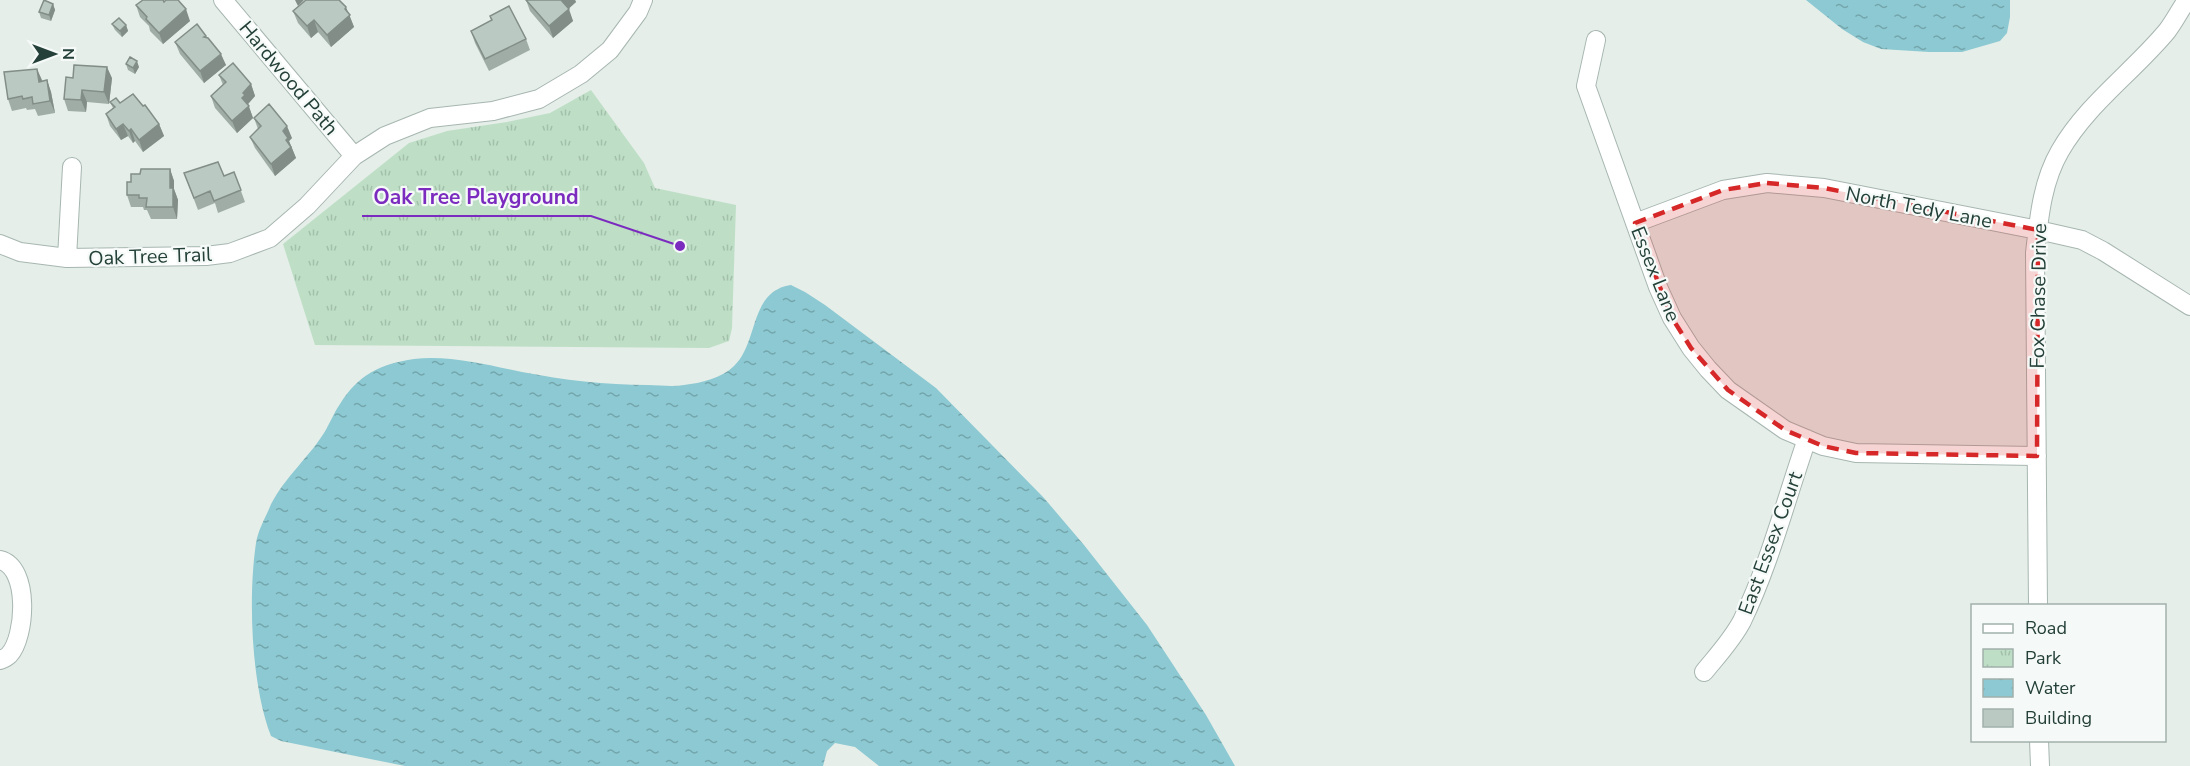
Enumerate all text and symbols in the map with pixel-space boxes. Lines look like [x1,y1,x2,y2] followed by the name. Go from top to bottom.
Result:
[233,15,344,141] street label: Hardwood Path
[24,24,84,84] north arrow
[57,48,79,60] text: N
[362,177,591,216] callout: Oak Tree Playground
[1843,180,1995,235] street label: North Tedy Lane
[373,183,579,211] text: Oak Tree Playground
[1624,223,1687,326] street label: Essex Lane
[2024,223,2053,369] street label: Fox Chase Drive
[88,241,212,272] street label: Oak Tree Trail
[1732,467,1809,619] street label: East Essex Court
[1971,604,2166,742] legend
[2025,616,2067,640] text: Road
[2025,646,2062,670] text: Park
[2025,676,2076,700] text: Water
[2025,706,2092,730] text: Building

